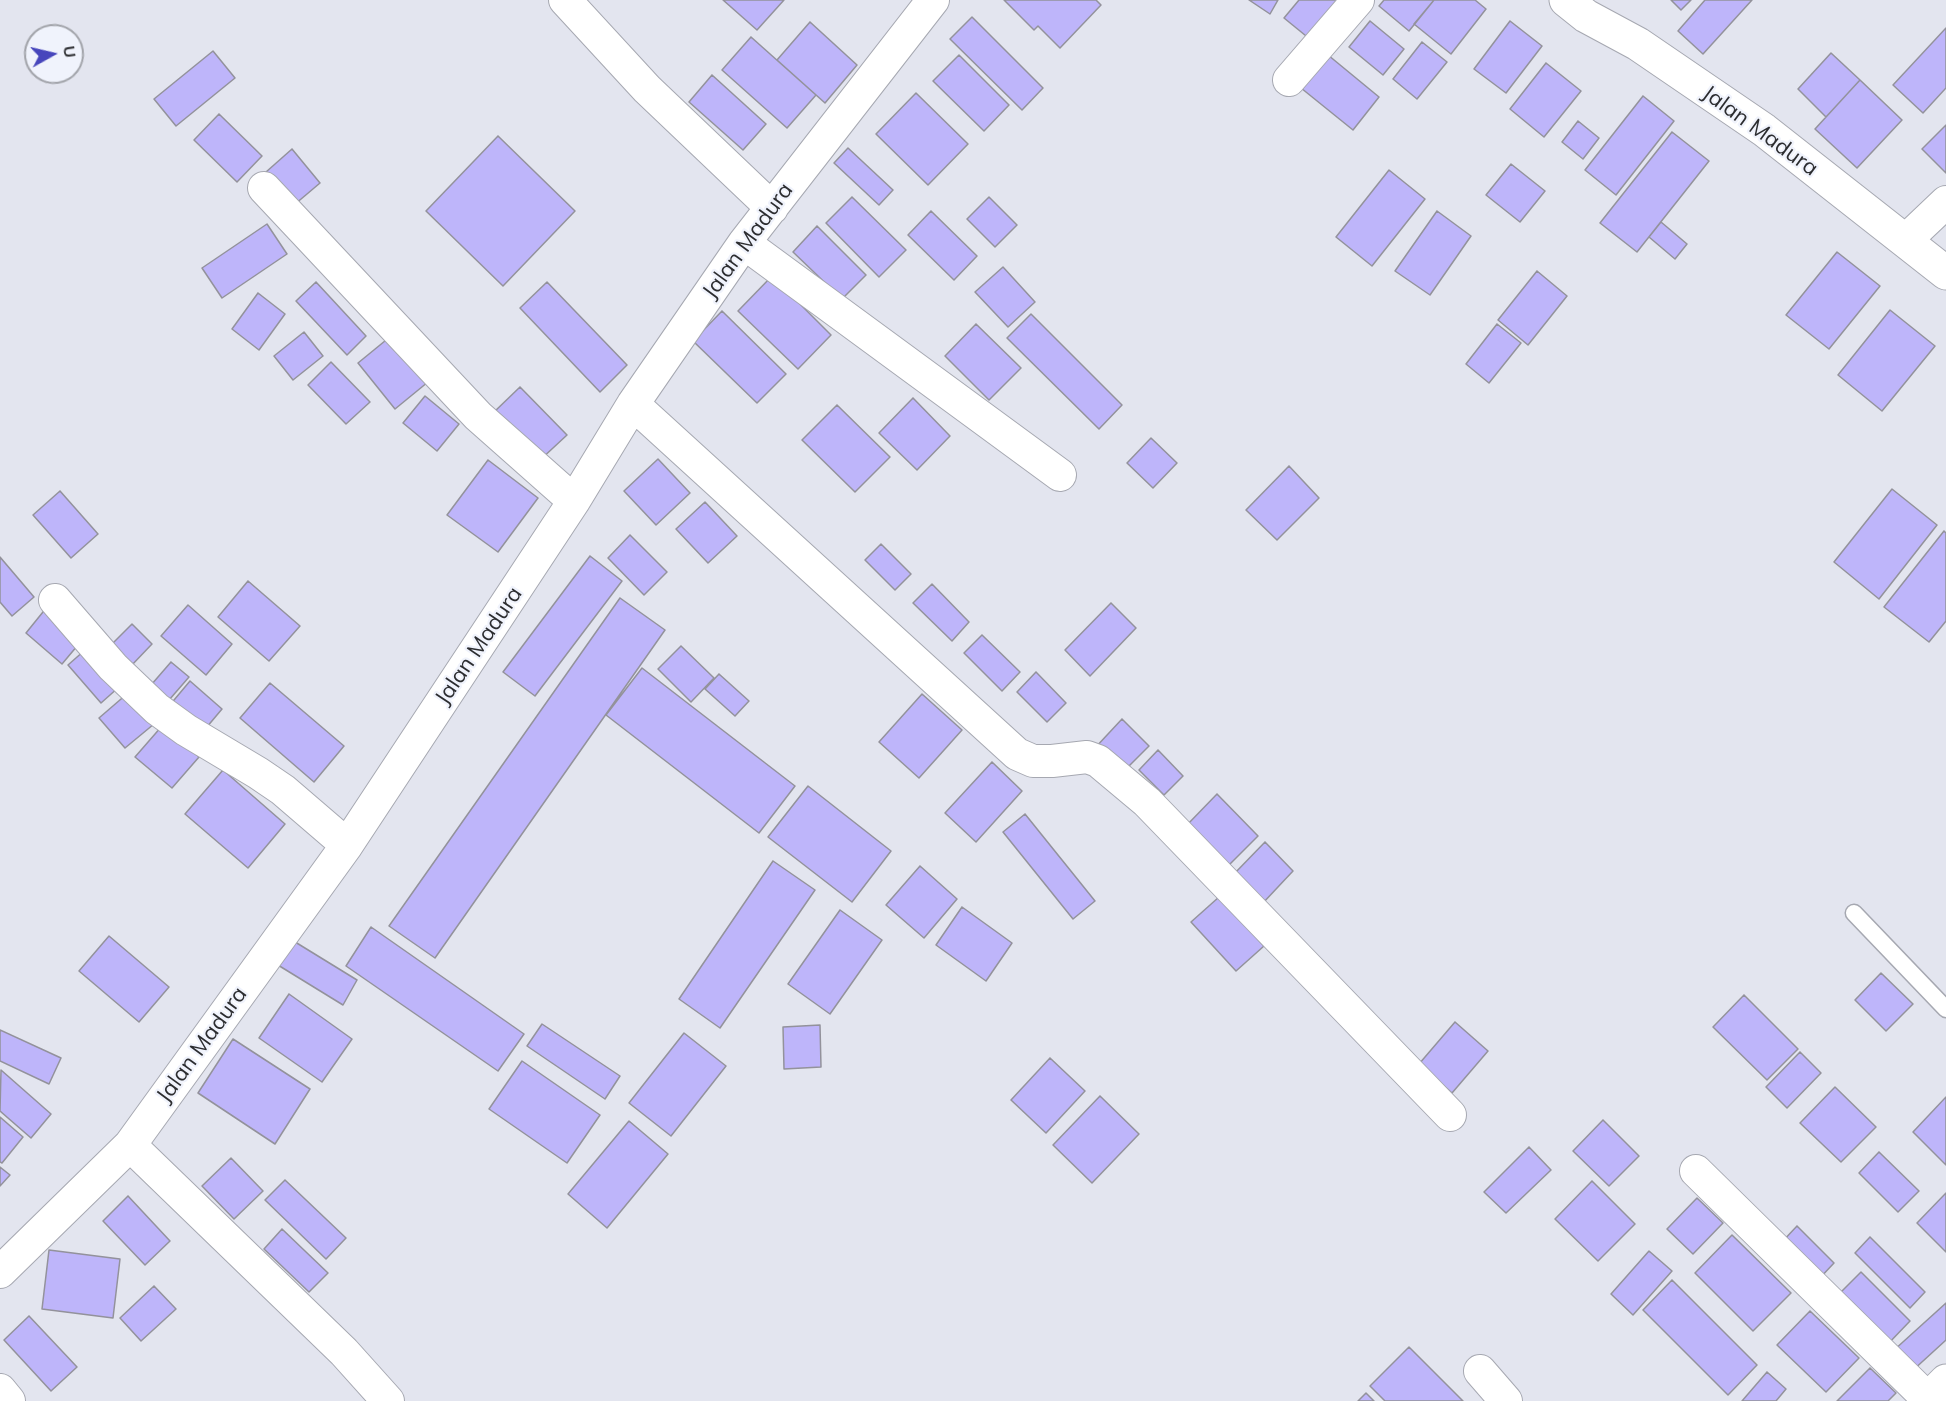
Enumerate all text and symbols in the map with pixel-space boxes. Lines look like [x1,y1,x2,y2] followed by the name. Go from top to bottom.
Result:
[24,24,84,84] north arrow
[59,45,81,59] text: U
[1697,80,1823,182] street label: Jalan Madura
[697,178,799,304] street label: Jalan Madura
[430,582,528,710] street label: Jalan Madura
[151,982,253,1108] street label: Jalan Madura

